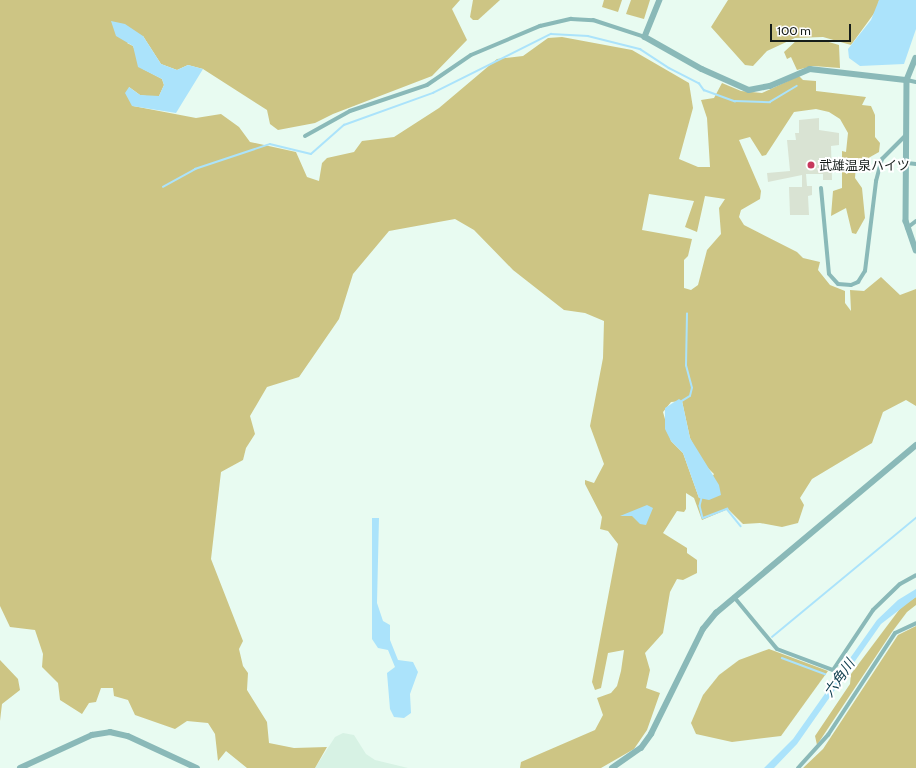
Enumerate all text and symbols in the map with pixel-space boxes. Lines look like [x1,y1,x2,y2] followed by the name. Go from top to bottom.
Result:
[772,16,853,42] scale bar
[777,23,811,38] text: 100 m
[819,157,910,173] place label: 武雄温泉ハイツ
[806,160,816,170] marker: 武雄温泉ハイツ
[820,656,858,700] water label: 六角川

